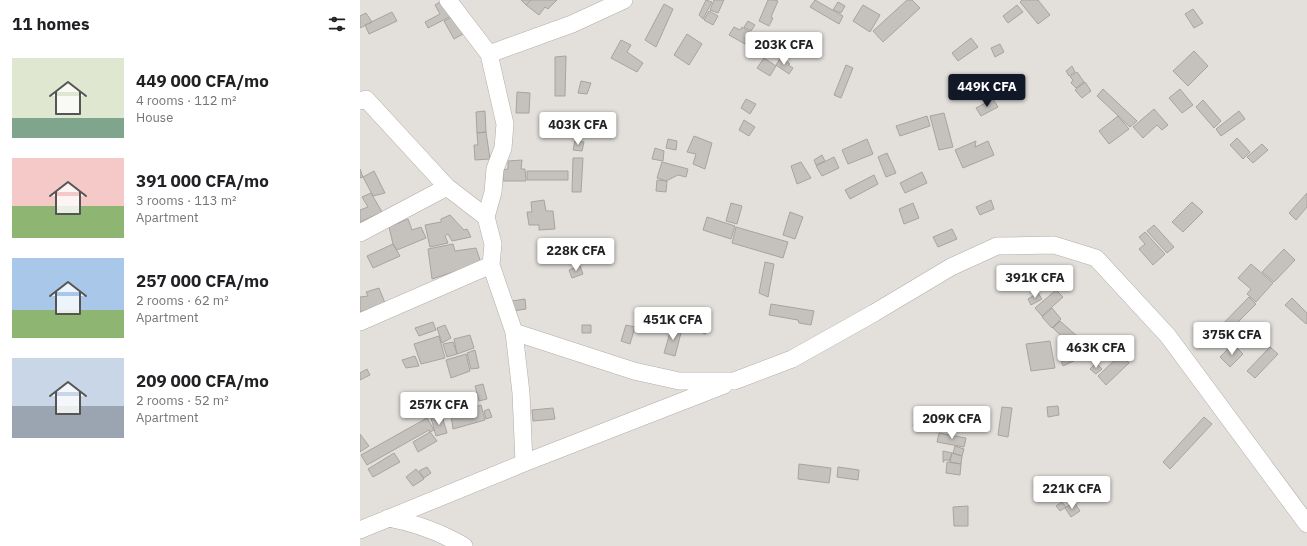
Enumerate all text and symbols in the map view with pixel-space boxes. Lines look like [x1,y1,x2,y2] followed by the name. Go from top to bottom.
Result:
[12,13,89,35] text: 11 homes
[326,13,348,35] icon: filters
[743,32,825,66] pin: 203K CFA
[754,36,814,53] text: 203K CFA
[136,70,269,92] text: 449 000 CFA/mo
[44,74,92,122] icon: home
[946,74,1028,108] pin: 449K CFA
[957,78,1017,95] text: 449K CFA
[136,92,237,109] text: 4 rooms · 112 m²
[136,109,173,126] text: House
[537,112,619,146] pin: 403K CFA
[548,116,608,133] text: 403K CFA
[136,170,269,192] text: 391 000 CFA/mo
[44,174,92,222] icon: home
[136,192,237,209] text: 3 rooms · 113 m²
[136,209,199,226] text: Apartment
[535,238,617,272] pin: 228K CFA
[546,242,606,259] text: 228K CFA
[994,265,1076,299] pin: 391K CFA
[1005,269,1065,286] text: 391K CFA
[136,270,269,292] text: 257 000 CFA/mo
[44,274,92,322] icon: home
[136,292,229,309] text: 2 rooms · 62 m²
[632,307,714,341] pin: 451K CFA
[136,309,199,326] text: Apartment
[643,311,703,328] text: 451K CFA
[1191,322,1273,356] pin: 375K CFA
[1202,326,1262,343] text: 375K CFA
[1055,335,1137,369] pin: 463K CFA
[1066,339,1126,356] text: 463K CFA
[136,370,269,392] text: 209 000 CFA/mo
[44,374,92,422] icon: home
[136,392,229,409] text: 2 rooms · 52 m²
[398,392,480,426] pin: 257K CFA
[409,396,469,413] text: 257K CFA
[911,406,993,440] pin: 209K CFA
[136,409,199,426] text: Apartment
[922,410,982,427] text: 209K CFA
[1031,476,1113,510] pin: 221K CFA
[1042,480,1102,497] text: 221K CFA

